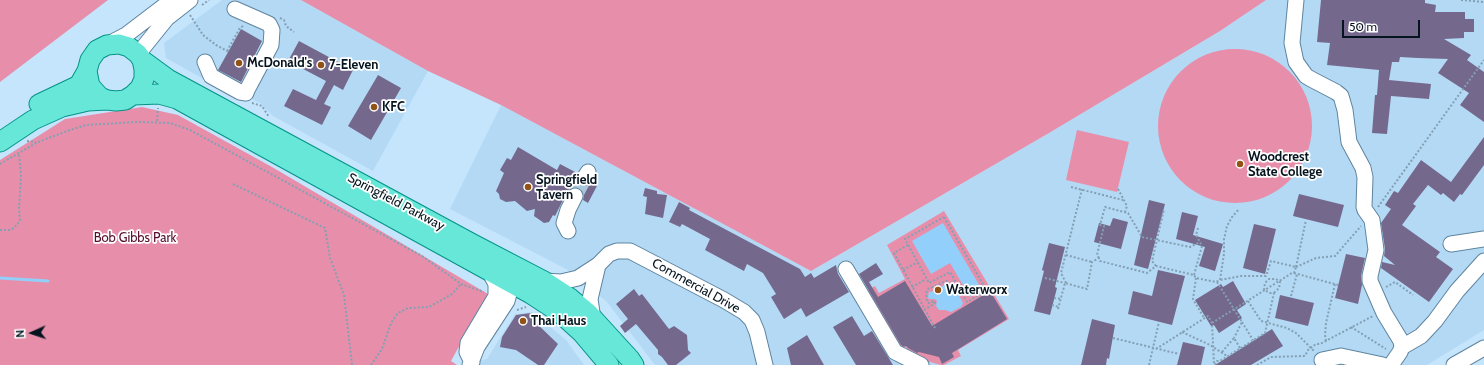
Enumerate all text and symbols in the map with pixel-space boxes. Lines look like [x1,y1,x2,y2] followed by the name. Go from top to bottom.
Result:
[1344,12,1422,38] scale bar
[1349,19,1377,34] text: 50 m
[247,55,312,71] place label: McDonald's
[329,57,378,73] place label: 7-Eleven
[234,58,244,68] marker: McDonald's
[316,60,326,70] marker: 7-Eleven
[382,99,405,115] place label: KFC
[369,102,379,112] marker: KFC
[1248,149,1322,180] place label: Woodcrest State College
[1235,159,1245,169] marker: Woodcrest State College
[345,170,447,234] street label: Springfield Parkway
[536,172,597,203] place label: Springfield Tavern
[523,182,533,192] marker: Springfield Tavern
[94,230,176,246] park label: Bob Gibbs Park
[649,255,743,317] street label: Commercial Drive
[946,282,1007,298] place label: Waterworx
[933,285,943,295] marker: Waterworx
[12,313,52,353] north arrow
[531,313,586,329] place label: Thai Haus
[518,316,528,326] marker: Thai Haus
[13,329,27,338] text: N

